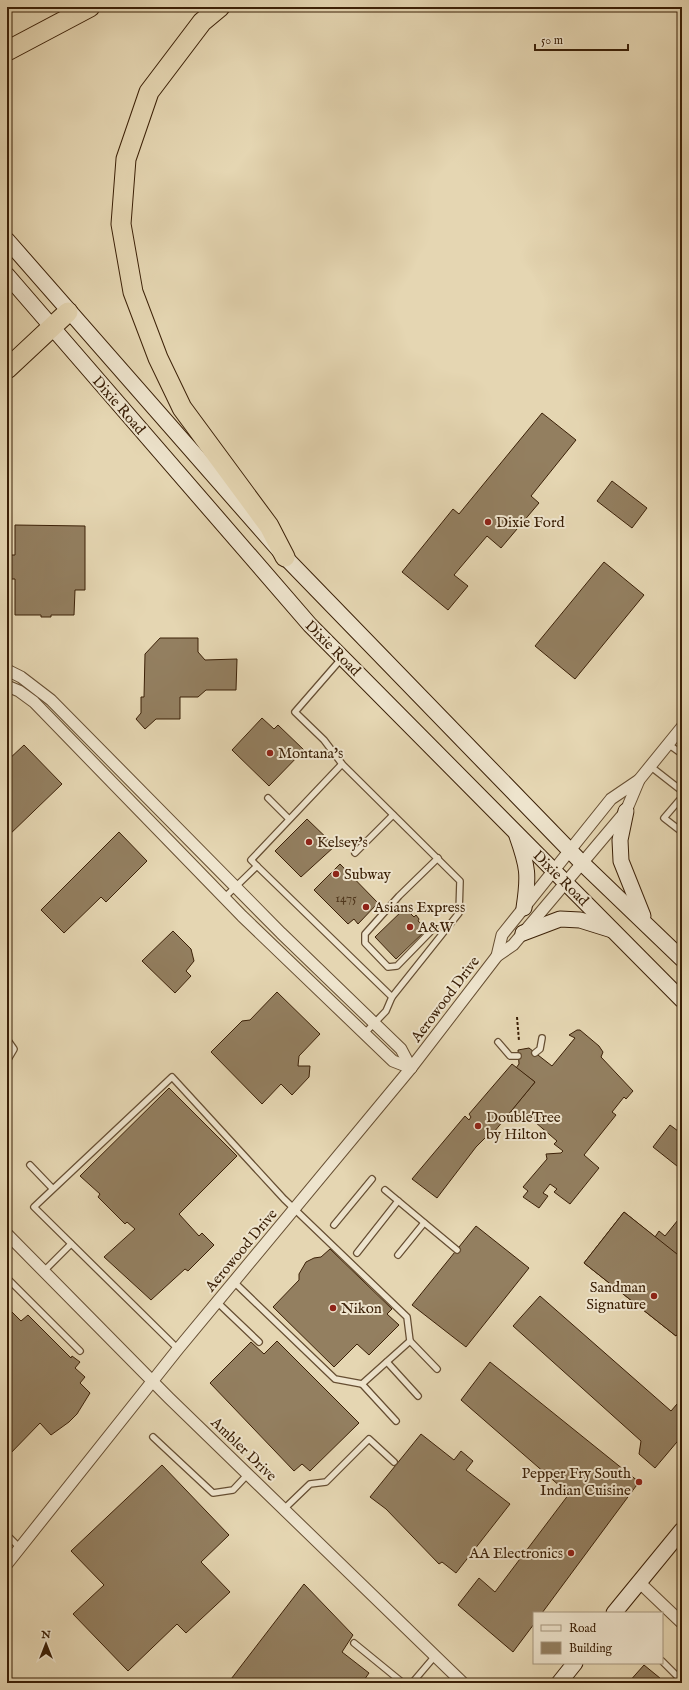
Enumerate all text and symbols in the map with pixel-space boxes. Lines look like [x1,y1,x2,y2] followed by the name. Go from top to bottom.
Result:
[535,26,628,52] scale bar
[541,33,563,48] text: 50 m
[88,372,150,439] street label: Dixie Road
[496,513,565,532] place label: Dixie Ford
[483,517,493,527] marker: Dixie Ford
[301,616,365,681] street label: Dixie Road
[278,744,343,763] place label: Montana's
[265,748,275,758] marker: Montana's
[317,833,368,852] place label: Kelsey's
[304,837,314,847] marker: Kelsey's
[529,846,593,911] street label: Dixie Road
[344,865,391,884] place label: Subway
[331,869,341,879] marker: Subway
[335,890,357,907] house number: 1475
[373,898,465,917] place label: Asians Express
[361,902,371,912] marker: Asians Express
[417,918,454,937] place label: A&W
[405,922,415,932] marker: A&W
[406,953,484,1047] street label: Aerowood Drive
[486,1108,561,1144] place label: DoubleTree by Hilton
[473,1121,483,1131] marker: DoubleTree by Hilton
[200,1205,282,1296] street label: Aerowood Drive
[586,1278,646,1314] place label: Sandman Signature
[649,1291,659,1301] marker: Sandman Signature
[341,1299,382,1318] place label: Nikon
[328,1303,338,1313] marker: Nikon
[206,1413,281,1486] street label: Ambler Drive
[522,1464,631,1500] place label: Pepper Fry South Indian Cuisine
[634,1477,644,1487] marker: Pepper Fry South Indian Cuisine
[468,1544,563,1563] place label: AA Electronics
[566,1548,576,1558] marker: AA Electronics
[533,1612,663,1664] legend
[569,1621,597,1636] text: Road
[26,1624,66,1664] north arrow
[40,1628,51,1642] text: N
[569,1641,613,1656] text: Building

